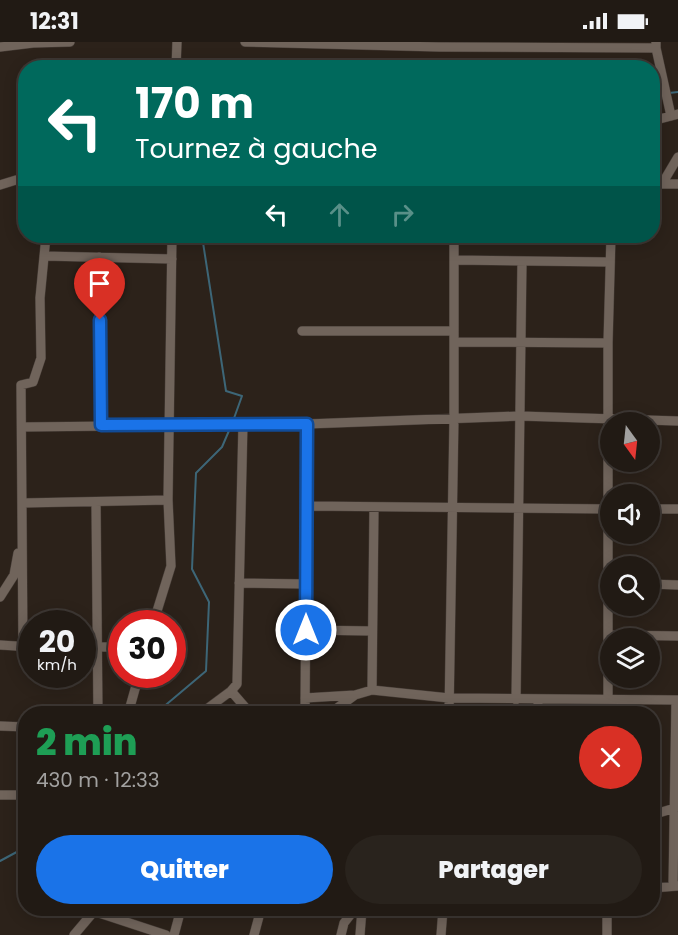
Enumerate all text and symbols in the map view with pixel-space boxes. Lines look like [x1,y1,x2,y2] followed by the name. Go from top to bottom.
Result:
[30,6,79,37] text: 12:31
[135,74,254,133] text: 170 m
[36,84,114,162] icon: left
[135,130,377,167] text: Tournez à gauche
[260,198,293,231] icon: left
[323,198,356,231] icon: ahead
[386,198,419,231] icon: right
[74,258,125,320] pin
[83,267,116,300] icon: arrive
[600,412,660,472] north arrow
[600,412,660,688] map controls
[600,484,660,544] button: sound
[600,556,660,616] button: search
[274,598,338,662] position arrow
[108,610,186,688] speed limit sign: 30
[39,620,75,663] text: 20
[600,628,660,688] button: layers
[37,654,77,675] text: km/h
[36,717,138,768] text: 2 min
[579,726,642,789] button: close
[36,766,160,794] text: 430 m · 12:33
[36,835,333,904] button: Quitter
[345,835,642,904] button: Partager

